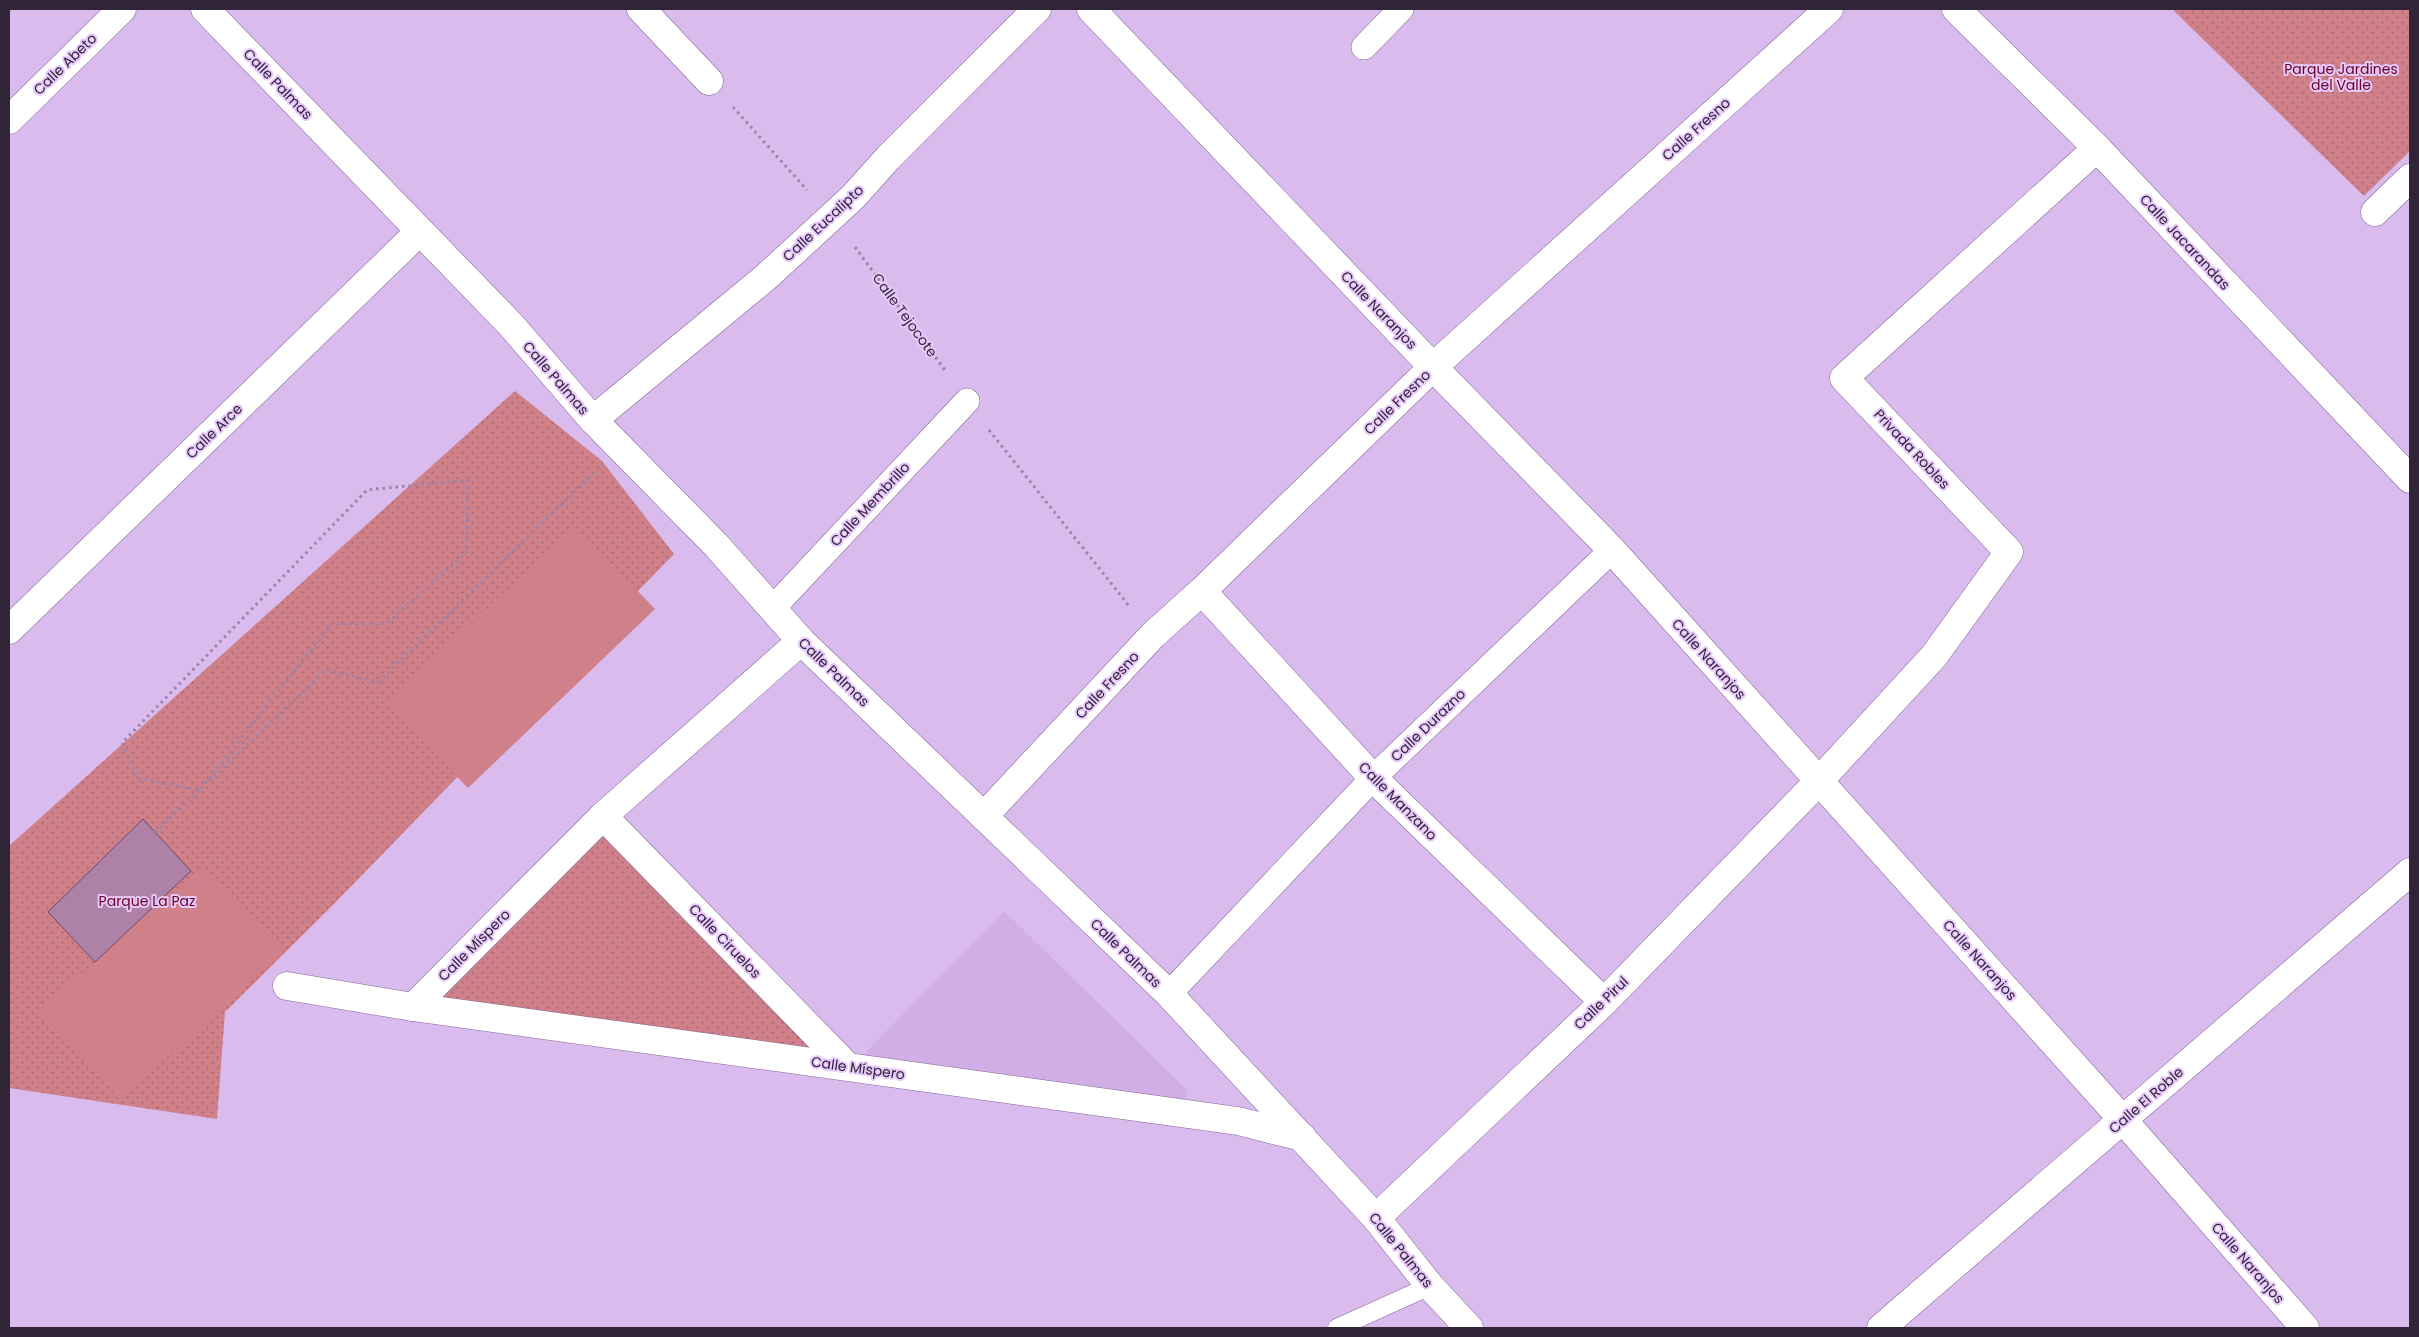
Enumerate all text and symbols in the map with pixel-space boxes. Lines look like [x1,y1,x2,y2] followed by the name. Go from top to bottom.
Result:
[29,29,101,99] street label: Calle Abeto
[239,44,317,124] street label: Calle Palmas
[2284,59,2398,95] park label: Parque Jardines del Valle
[1657,93,1735,165] street label: Calle Fresno
[778,180,868,266] street label: Calle Eucalipto
[2135,190,2235,294] street label: Calle Jacarandas
[1336,266,1422,354] street label: Calle Naranjos
[868,269,943,361] street label: Calle Tejocote
[518,337,594,419] street label: Calle Palmas
[1359,365,1435,439] street label: Calle Fresno
[181,399,247,463] street label: Calle Arce
[1870,404,1954,494] street label: Privada Robles
[826,457,914,551] street label: Calle Membrillo
[1667,614,1751,704] street label: Calle Naranjos
[794,633,874,711] street label: Calle Palmas
[1070,647,1144,723] street label: Calle Fresno
[1386,684,1470,766] street label: Calle Durazno
[1354,757,1442,845] street label: Calle Manzano
[99,891,195,911] park label: Parque La Paz
[684,899,766,983] street label: Calle Ciruelos
[433,904,515,986] street label: Calle Míspero
[1086,914,1166,992] street label: Calle Palmas
[1938,915,2022,1005] street label: Calle Naranjos
[1569,972,1633,1034] street label: Calle Pirul
[810,1052,906,1084] street label: Calle Míspero
[2104,1062,2188,1138] street label: Calle El Roble
[1364,1208,1438,1292] street label: Calle Palmas
[2207,1218,2289,1308] street label: Calle Naranjos

